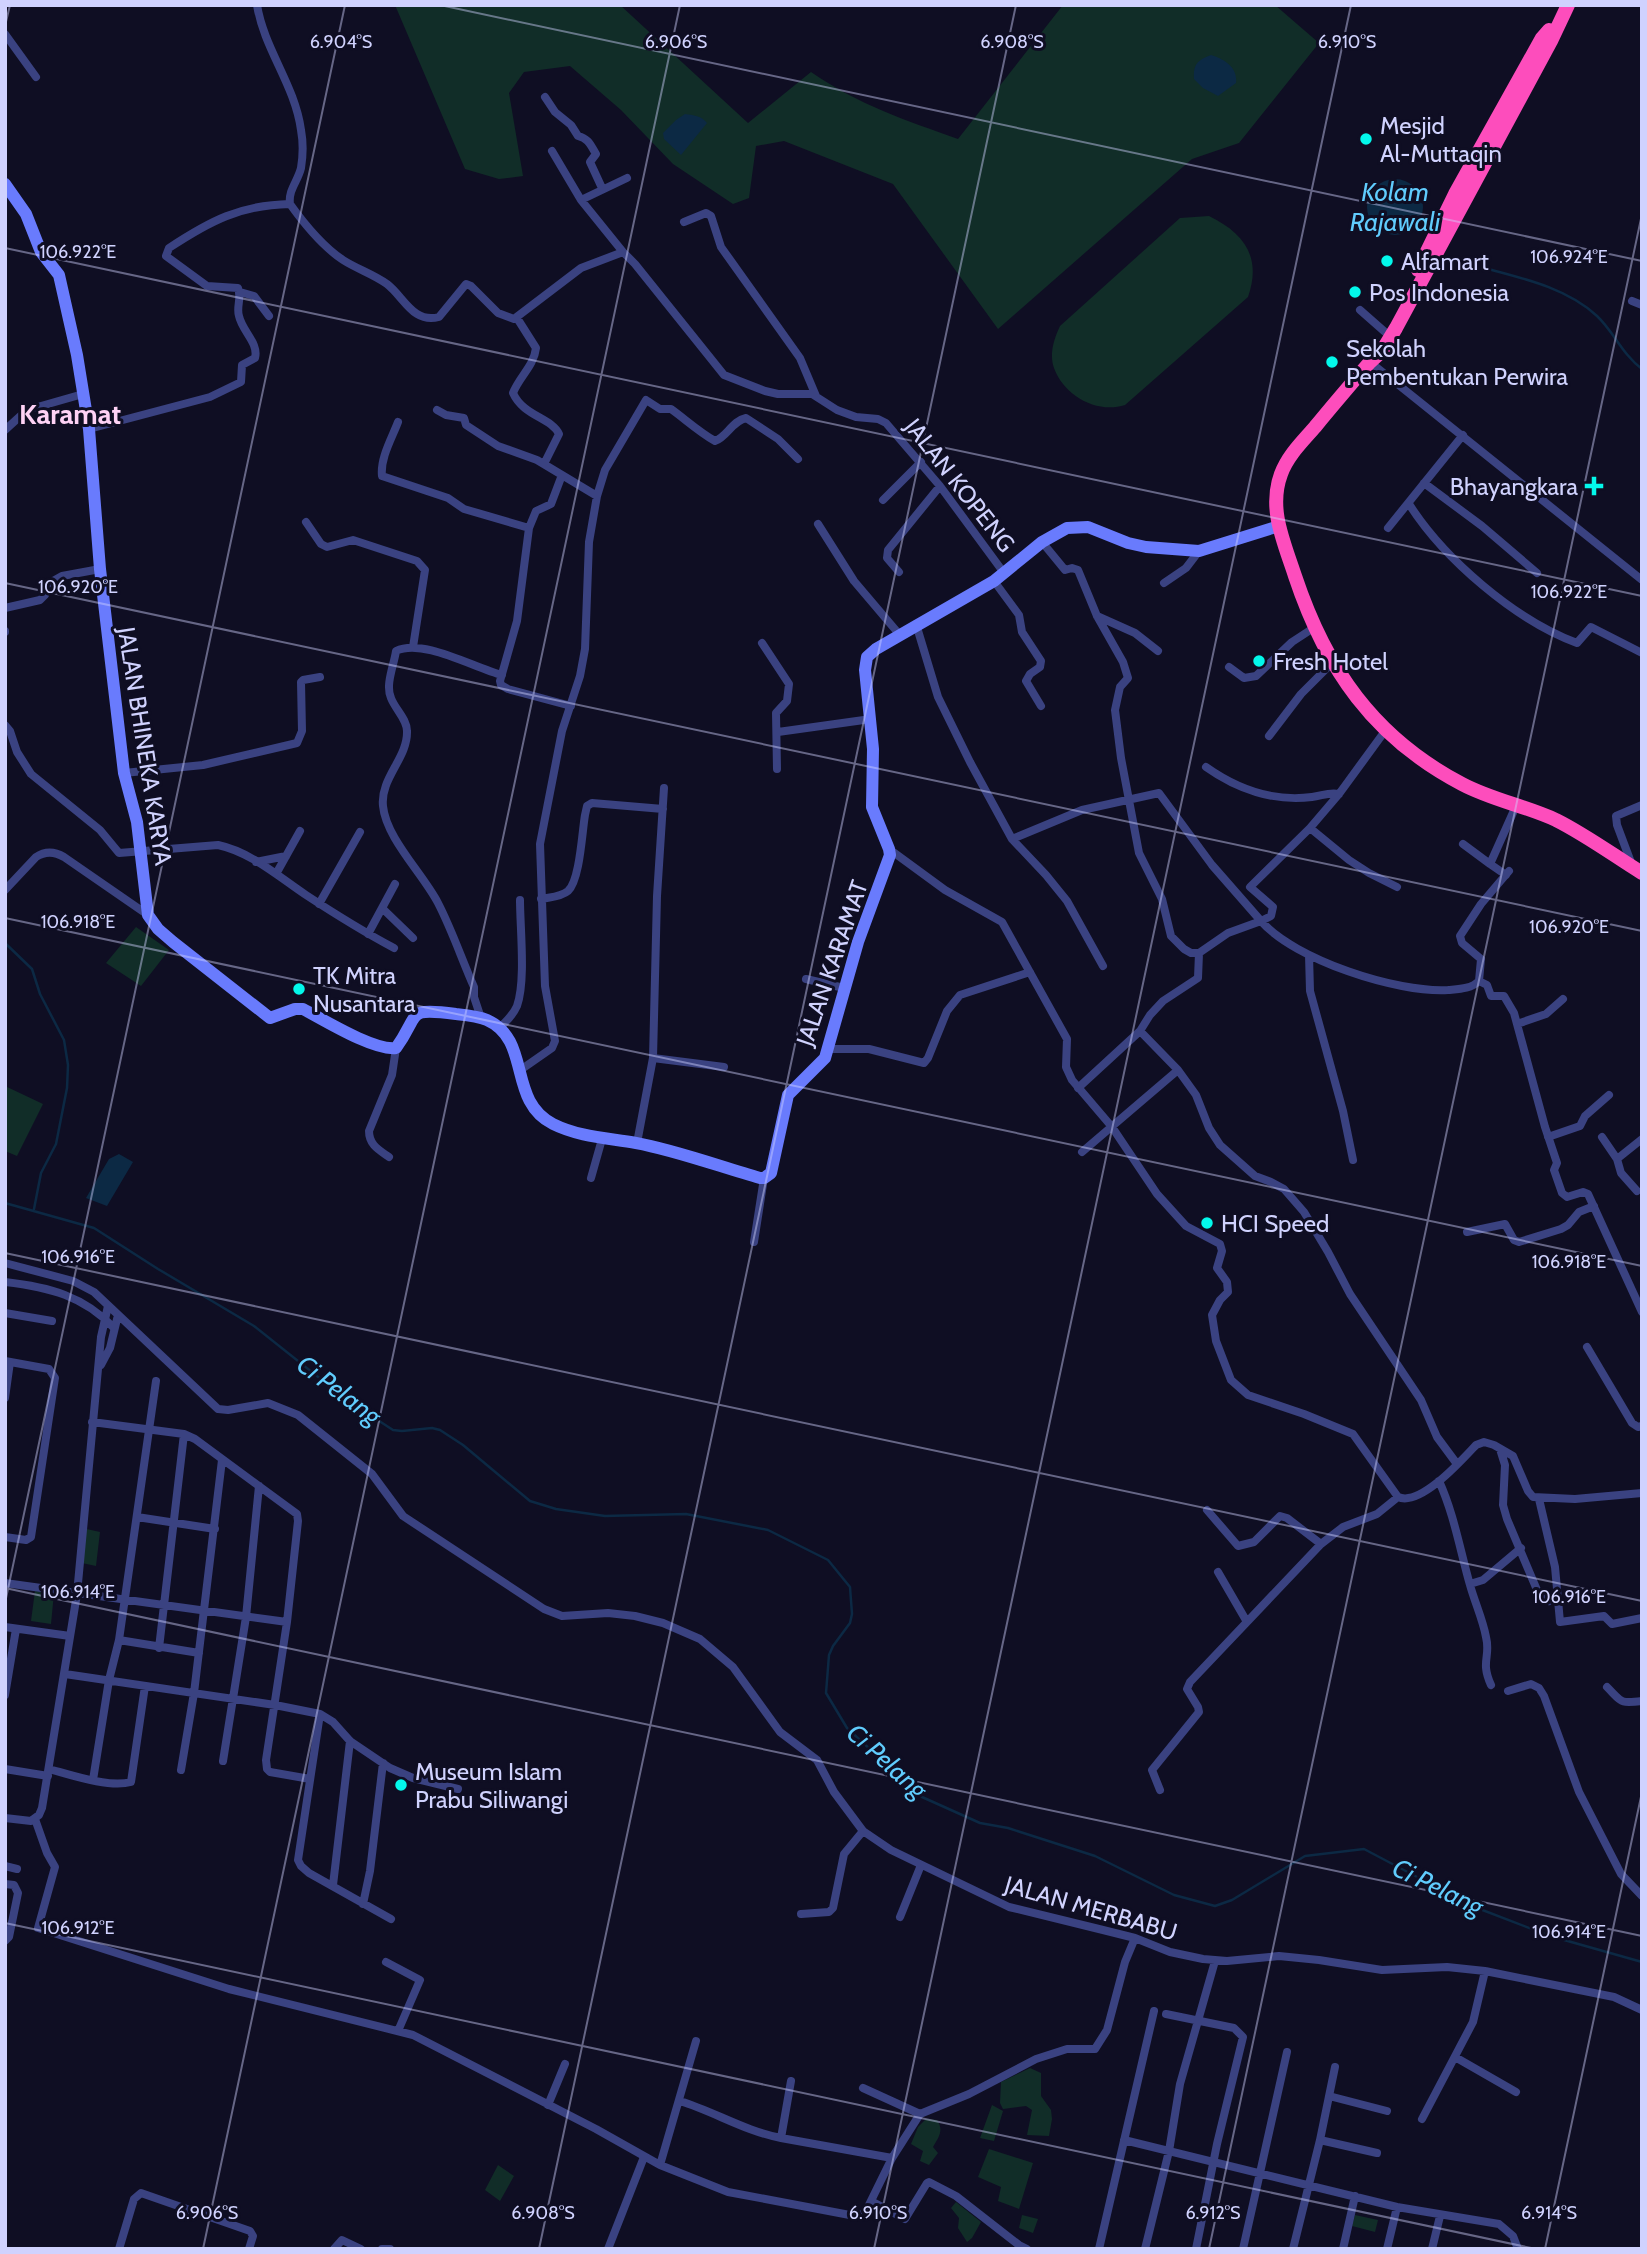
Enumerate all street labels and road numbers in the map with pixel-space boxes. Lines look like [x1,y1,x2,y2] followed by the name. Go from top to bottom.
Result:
[898,412,1021,558] street label: JALAN KOPENG
[112,624,178,867] street label: JALAN BHINEKA KARYA
[790,876,874,1051] street label: JALAN KARAMAT
[1001,1869,1181,1946] street label: JALAN MERBABU

